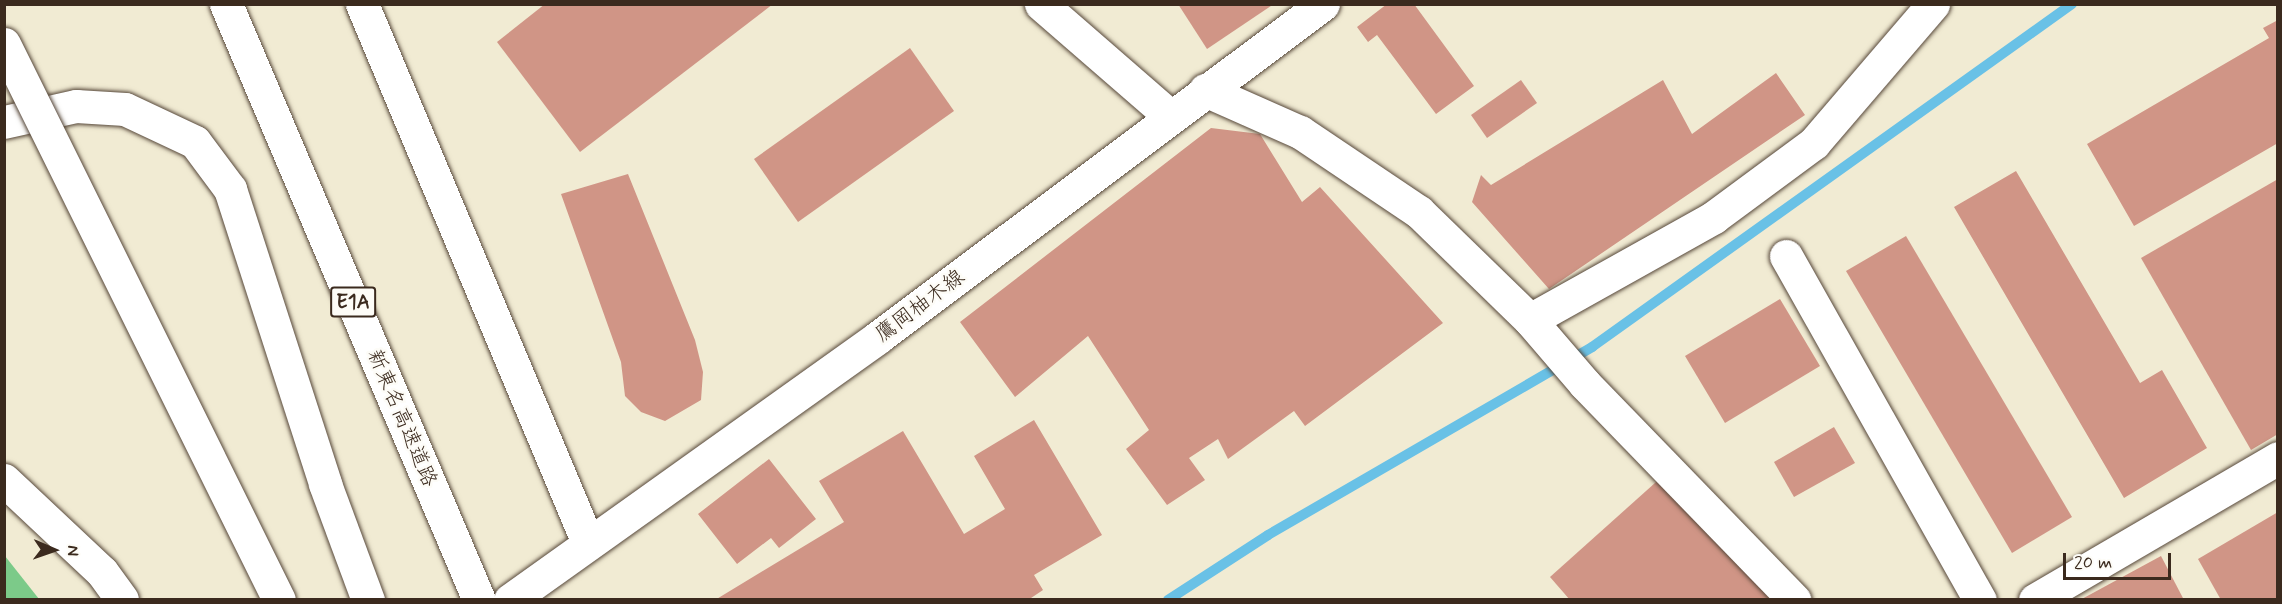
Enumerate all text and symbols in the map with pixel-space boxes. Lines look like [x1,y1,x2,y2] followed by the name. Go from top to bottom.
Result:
[870,264,970,348] street label: 鷹岡柚木線
[329,285,377,319] road number: E1A
[362,345,442,491] street label: 新東名高速道路
[24,520,84,580] north arrow
[2066,541,2174,579] scale bar
[62,545,83,556] text: N
[2074,551,2112,575] text: 20 m

